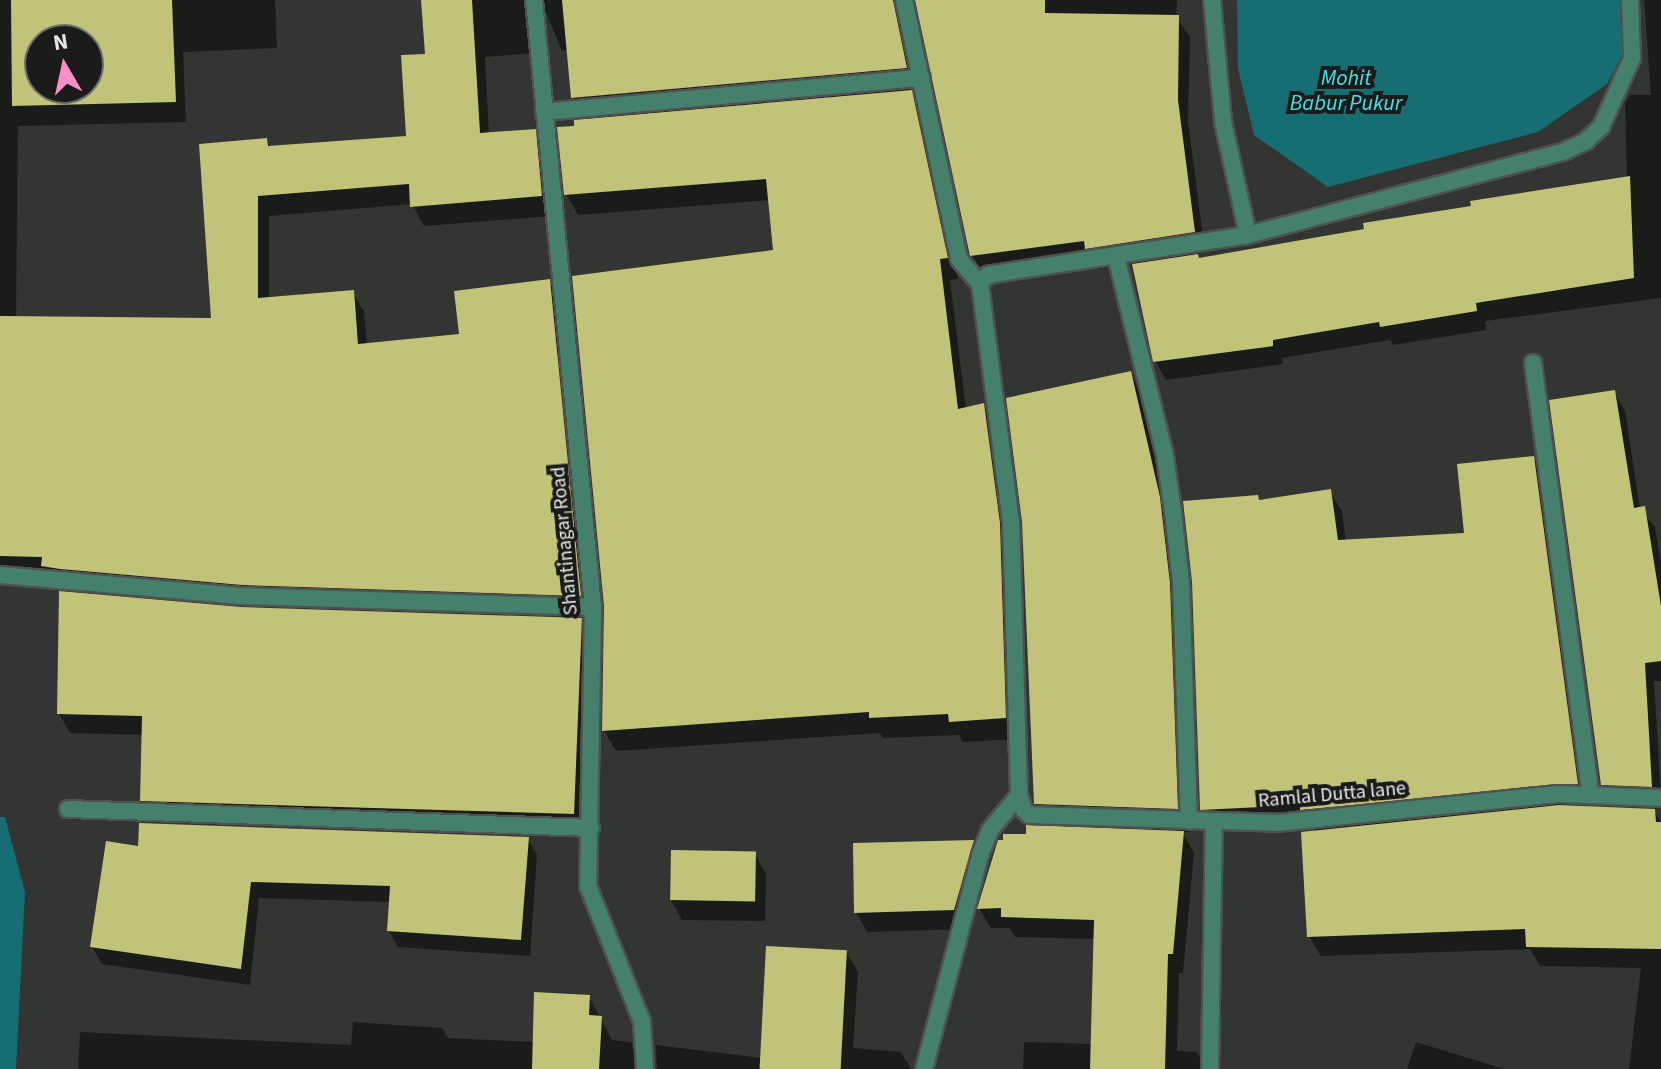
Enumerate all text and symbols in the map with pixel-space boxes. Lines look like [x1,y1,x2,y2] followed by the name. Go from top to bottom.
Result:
[24,24,104,104] north arrow
[51,25,70,59] text: N
[1290,65,1402,116] water label: Mohit Babur Pukur
[547,466,583,616] street label: Shantinagar Road
[1257,777,1407,813] street label: Ramlal Dutta lane

